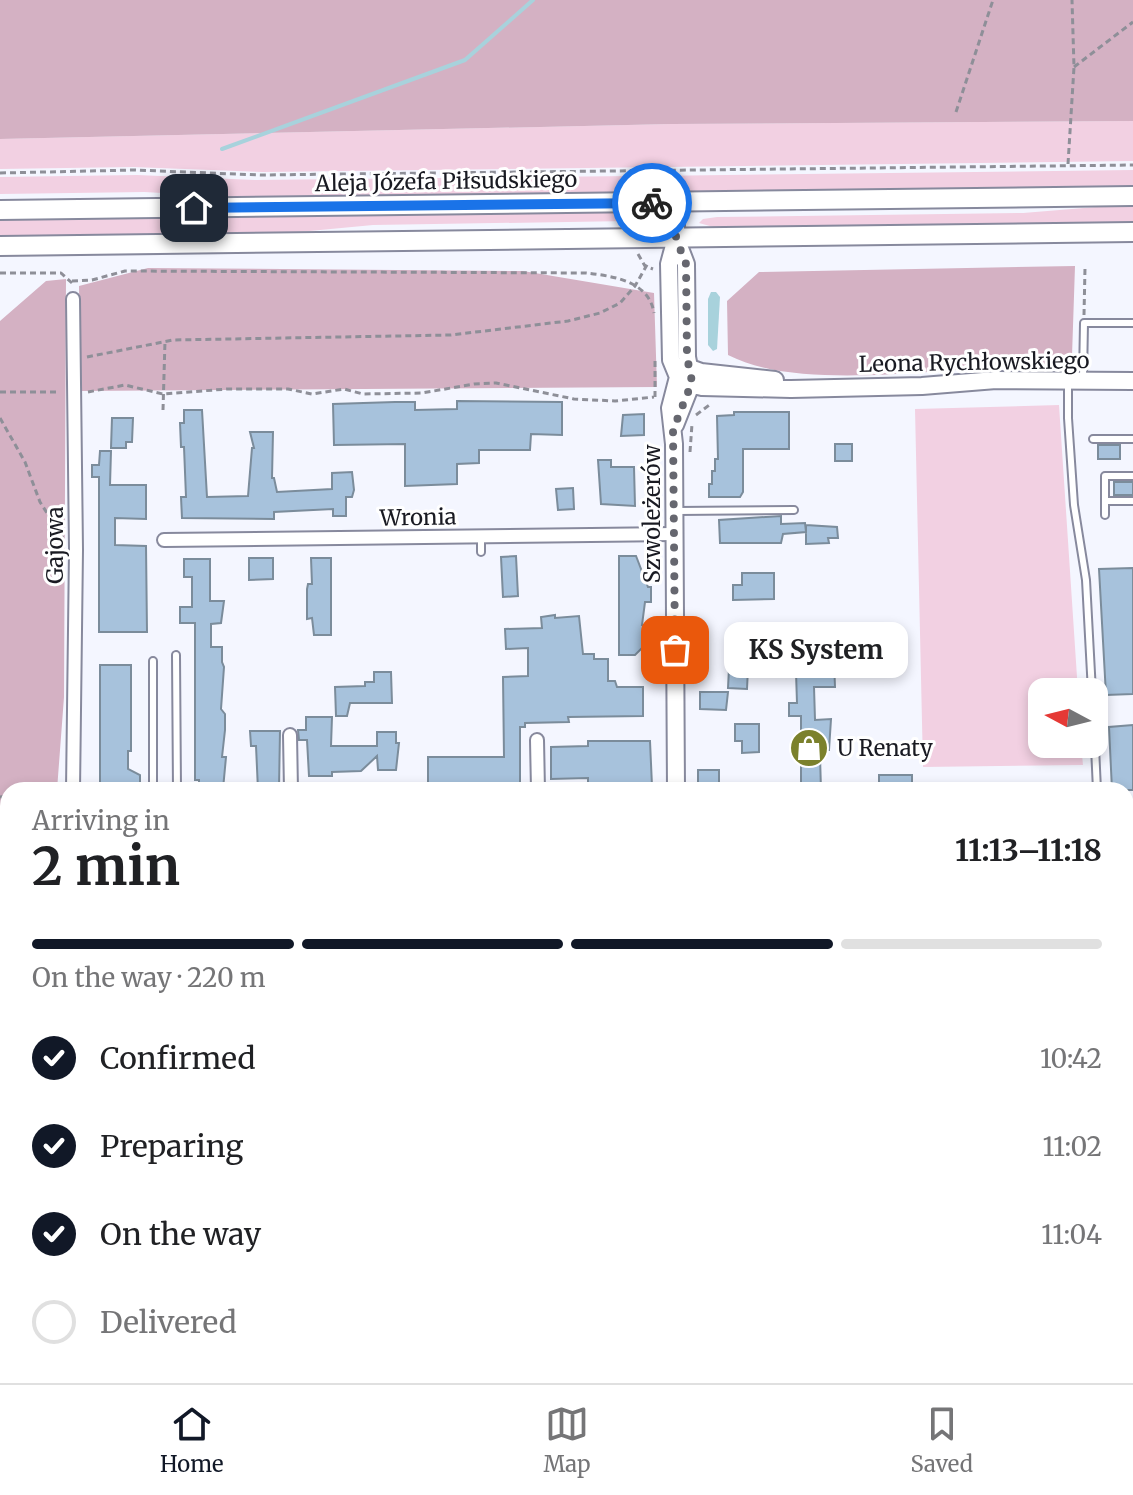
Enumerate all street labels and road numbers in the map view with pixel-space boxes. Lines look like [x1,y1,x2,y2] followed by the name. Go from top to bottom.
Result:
[314,165,578,197] street label: Aleja Józefa Piłsudskiego
[858,346,1090,378] street label: Leona Rychłowskiego
[638,444,666,583] street label: Szwoleżerów
[378,502,457,532] street label: Wronia
[41,506,69,584] street label: Gajowa

